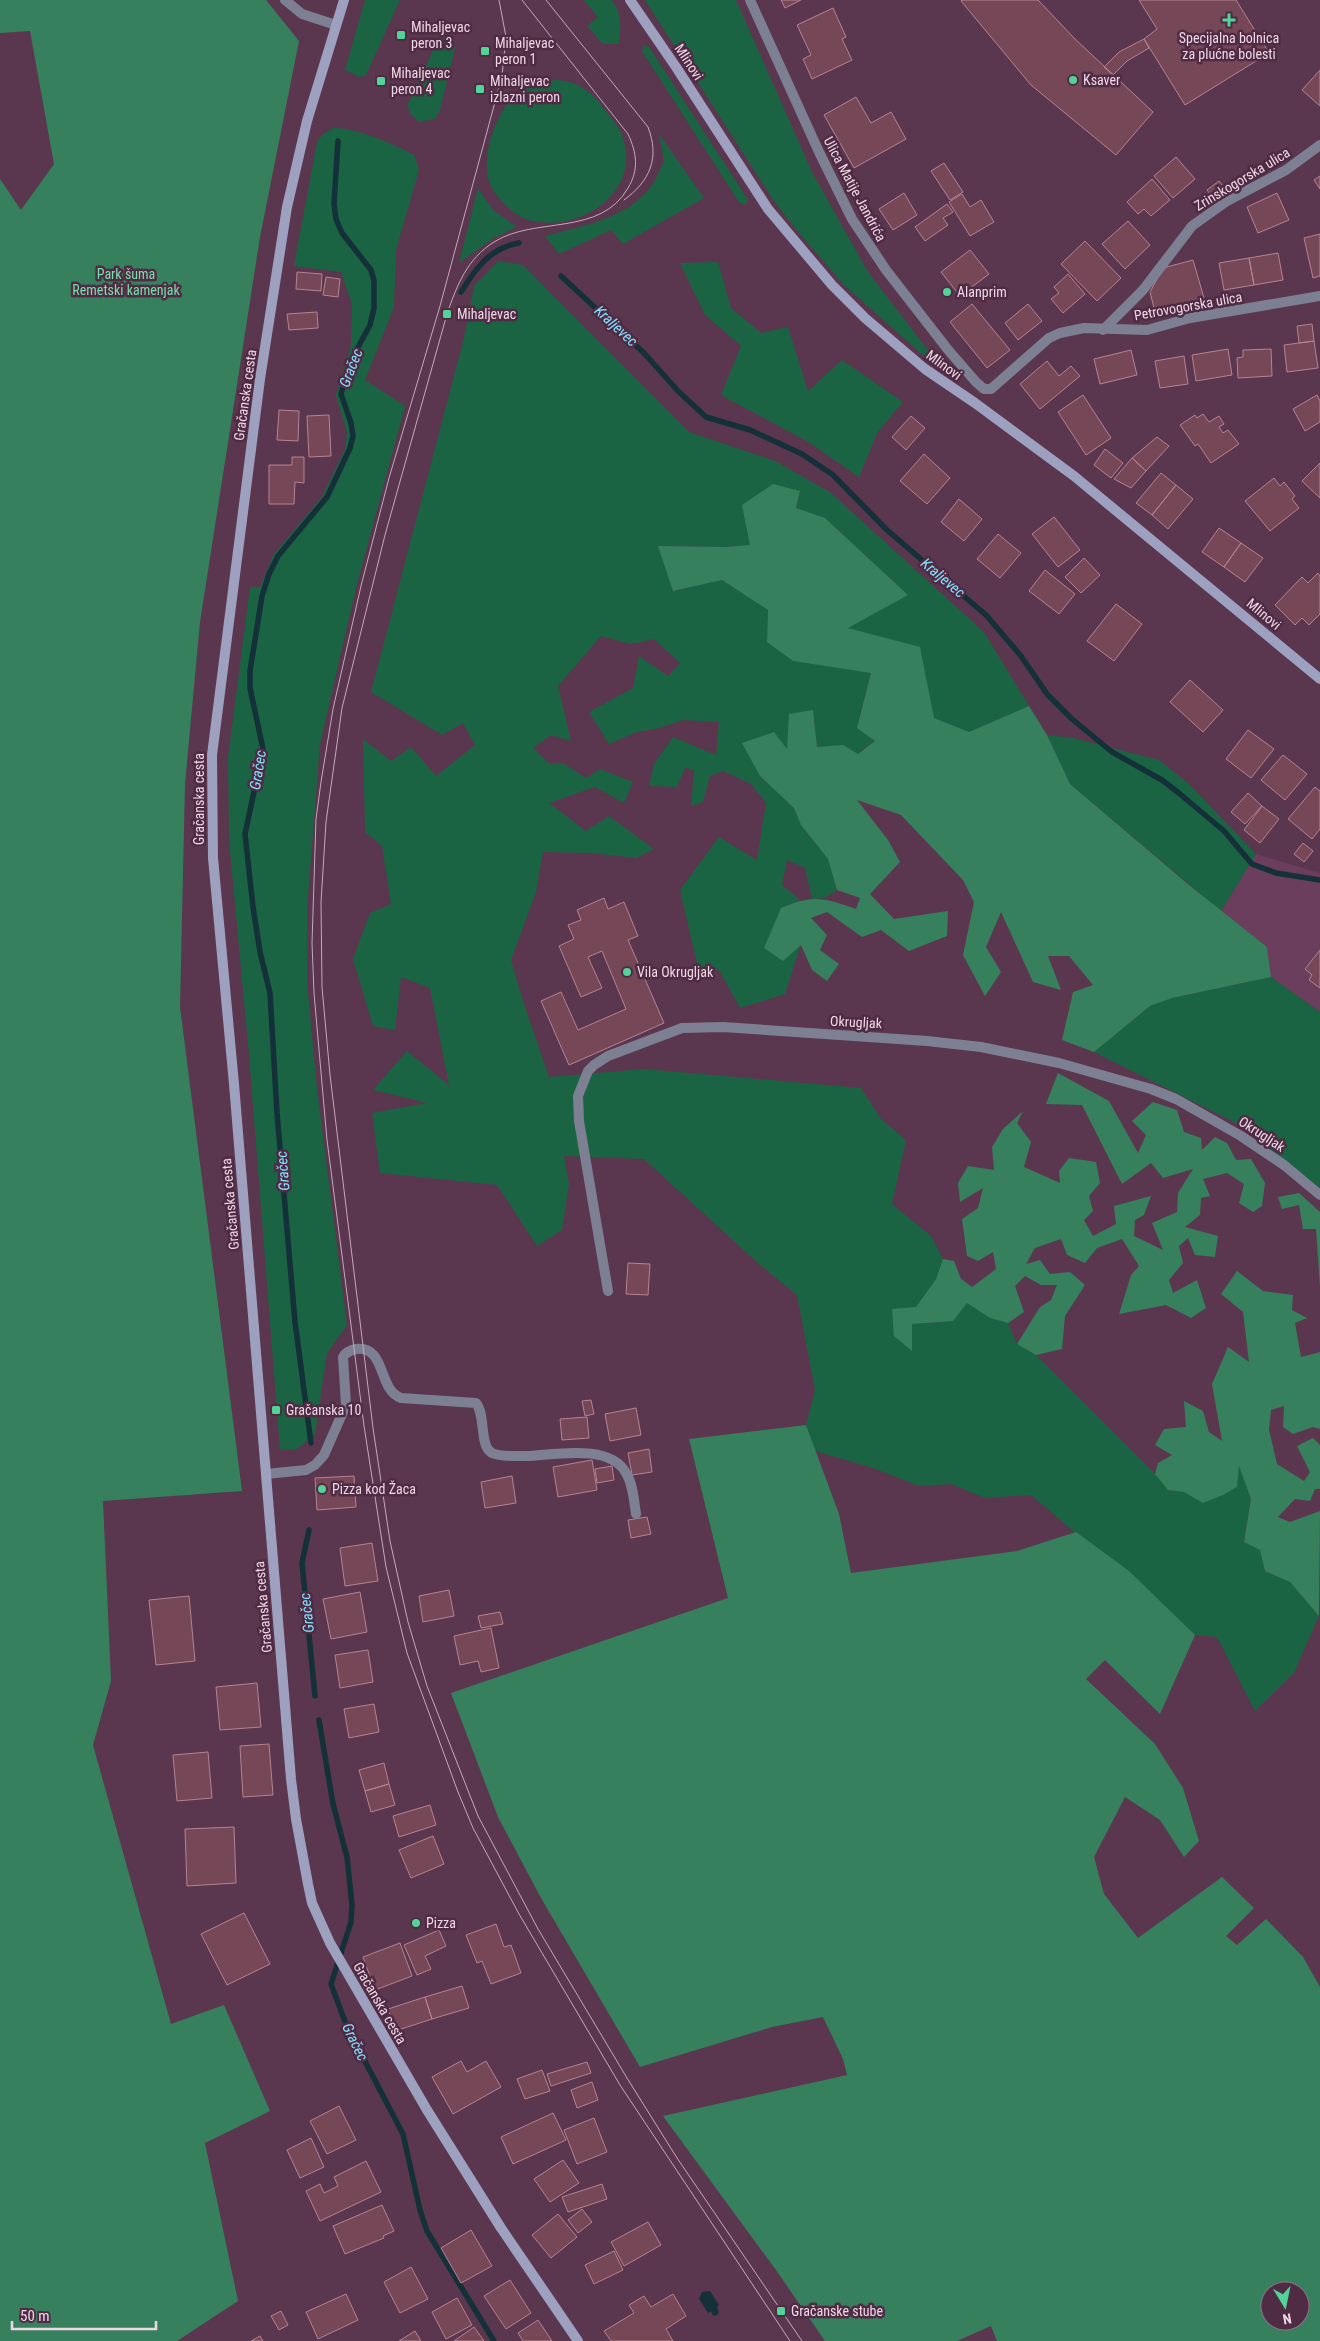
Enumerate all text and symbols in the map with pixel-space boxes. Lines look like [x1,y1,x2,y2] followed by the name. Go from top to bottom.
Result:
[1222,13,1236,27] marker: Specijalna bolnica za plućne bolesti
[411,19,470,51] place label: Mihaljevac peron 3
[395,29,407,41] marker: Mihaljevac peron 3
[1179,30,1279,62] place label: Specijalna bolnica za plućne bolesti
[495,35,554,67] place label: Mihaljevac peron 1
[671,41,707,83] street label: Mlinovi
[479,45,491,57] marker: Mihaljevac peron 1
[391,65,450,97] place label: Mihaljevac peron 4
[1083,72,1120,88] place label: Ksaver
[490,73,560,105] place label: Mihaljevac izlazni peron
[1067,74,1079,86] marker: Ksaver
[375,75,387,87] marker: Mihaljevac peron 4
[474,83,486,95] marker: Mihaljevac izlazni peron
[821,134,889,244] street label: Ulica Matije Jandrića
[1191,144,1293,214] street label: Zrinskogorska ulica
[72,266,180,298] park label: Park šuma Remetski kamenjak
[957,284,1007,300] place label: Alanprim
[941,286,953,298] marker: Alanprim
[1133,289,1243,323] street label: Petrovogorska ulica
[591,302,641,351] water label: Kraljevec
[457,306,516,322] place label: Mihaljevac
[441,308,453,320] marker: Mihaljevac
[335,346,367,390] water label: Gračec
[923,347,965,383] street label: Mlinovi
[231,348,259,442] street label: Gračanska cesta
[917,554,969,602] water label: Kraljevec
[1244,595,1284,633] street label: Mlinovi
[246,749,270,791] water label: Gračec
[191,753,207,845] street label: Gračanska cesta
[637,964,714,980] place label: Vila Okrugljak
[621,966,633,978] marker: Vila Okrugljak
[830,1013,883,1031] street label: Okrugljak
[1236,1113,1289,1155] street label: Okrugljak
[273,1150,293,1192] water label: Gračec
[218,1158,242,1250] street label: Gračanska cesta
[286,1402,361,1418] place label: Gračanska 10
[270,1404,282,1416] marker: Gračanska 10
[332,1480,416,1497] place label: Pizza kod Žaca
[316,1483,328,1495] marker: Pizza kod Žaca
[251,1561,275,1653] street label: Gračanska cesta
[296,1592,318,1634] water label: Gračec
[426,1915,456,1931] place label: Pizza
[410,1917,422,1929] marker: Pizza
[350,1959,410,2047] street label: Gračanska cesta
[338,2020,372,2064] water label: Gračec
[1260,2281,1310,2331] north arrow
[12,2298,156,2330] scale bar
[791,2303,883,2319] place label: Gračanske stube
[775,2305,787,2317] marker: Gračanske stube
[20,2307,50,2325] text: 50 m
[1282,2310,1293,2327] text: N

